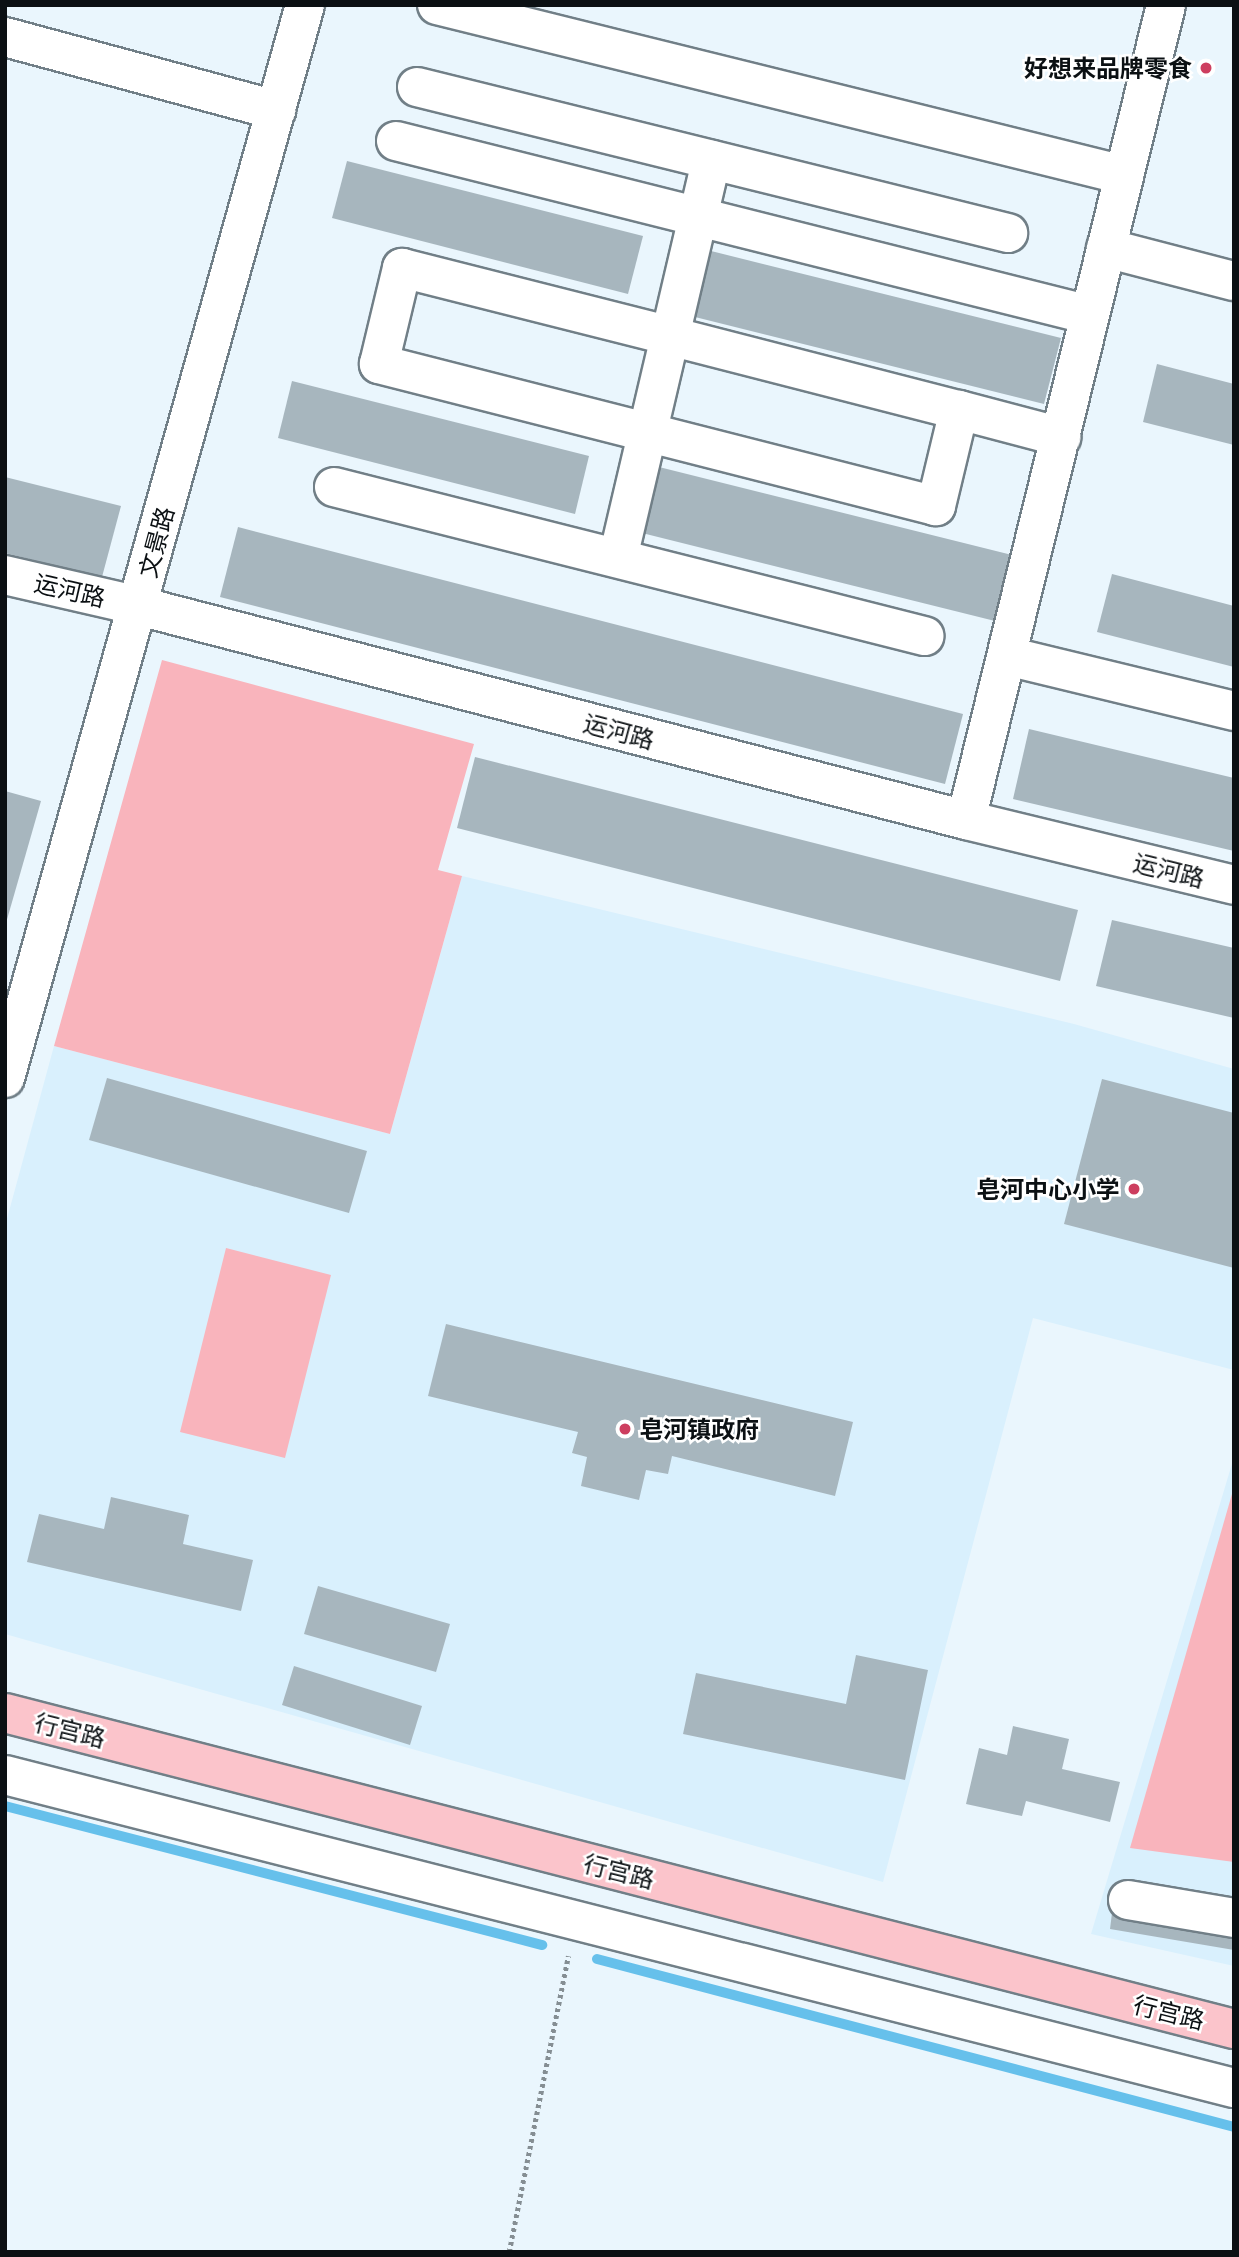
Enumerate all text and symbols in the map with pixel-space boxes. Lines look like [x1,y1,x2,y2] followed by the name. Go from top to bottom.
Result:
[1024,54,1192,82] place label: 好想来品牌零食
[1198,60,1214,76] marker: 好想来品牌零食
[133,503,179,581] street label: 文景路
[32,568,108,612] street label: 运河路
[580,708,658,754] street label: 运河路
[1131,847,1207,893] street label: 运河路
[976,1175,1120,1203] place label: 皂河中心小学
[1126,1181,1142,1197] marker: 皂河中心小学
[639,1415,759,1443] place label: 皂河镇政府
[617,1421,633,1437] marker: 皂河镇政府
[32,1707,108,1753] street label: 行宫路
[581,1848,657,1894] street label: 行宫路
[1131,1989,1207,2035] street label: 行宫路

